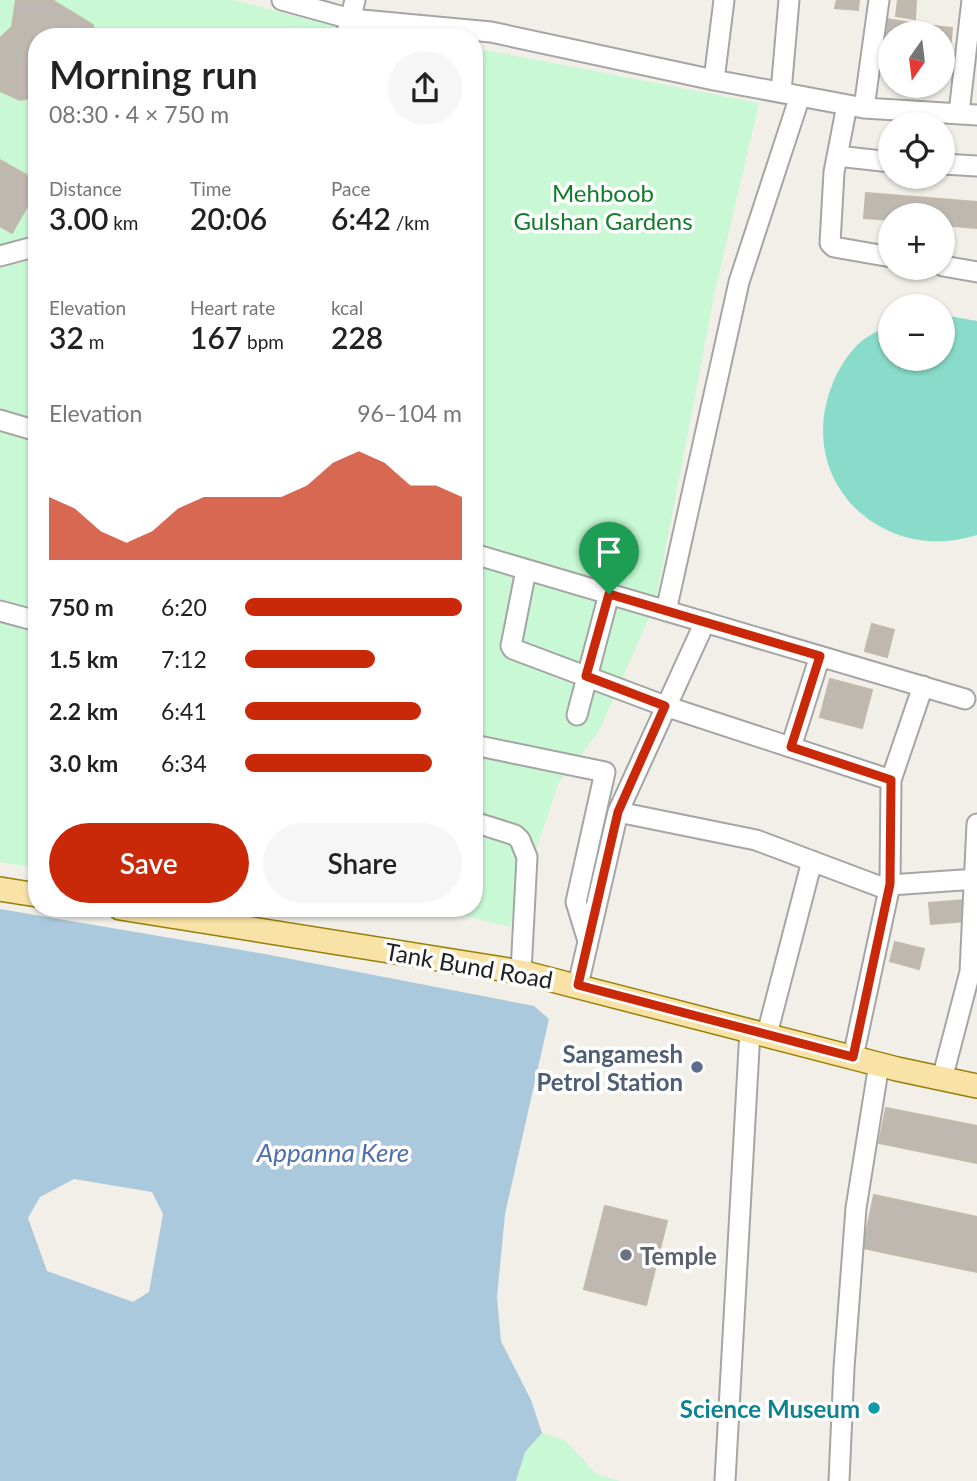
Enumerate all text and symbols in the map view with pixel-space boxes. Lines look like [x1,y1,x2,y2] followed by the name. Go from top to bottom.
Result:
[878,21,956,98] north arrow
[878,21,955,371] map controls
[49,51,258,97] text: Morning run
[388,51,462,125] button: share
[49,100,229,128] text: 08:30 · 4 × 750 m
[878,112,955,189] button: locate
[49,177,122,200] text: Distance
[190,177,231,200] text: Time
[331,177,370,200] text: Pace
[513,178,693,235] park label: Mehboob Gulshan Gardens
[49,200,108,236] text: 3.00
[190,200,267,236] text: 20:06
[331,200,391,236] text: 6:42
[878,203,955,280] button: +
[108,211,138,234] text: km
[391,211,430,234] text: /km
[878,294,955,371] button: −
[49,296,126,319] text: Elevation
[190,296,275,319] text: Heart rate
[331,296,363,319] text: kcal
[49,319,84,355] text: 32
[190,319,242,355] text: 167
[331,319,383,355] text: 228
[84,330,104,353] text: m
[242,330,284,353] text: bpm
[49,399,142,427] text: Elevation
[357,399,462,427] text: 96–104 m
[579,522,639,594] pin
[590,533,628,571] icon: arrive
[49,593,114,621] text: 750 m
[161,593,207,621] text: 6:20
[49,645,118,673] text: 1.5 km
[161,645,207,673] text: 7:12
[49,697,118,725] text: 2.2 km
[161,697,207,725] text: 6:41
[49,749,118,777] text: 3.0 km
[161,749,207,777] text: 6:34
[49,823,249,903] button: Save
[263,823,462,903] button: Share
[383,936,555,994] street label: Tank Bund Road
[537,1039,683,1096] place label: Sangamesh Petrol Station
[689,1059,705,1075] marker: Sangamesh Petrol Station
[256,1136,409,1168] water label: Appanna Kere
[640,1241,717,1270] place label: Temple
[618,1247,634,1263] marker: Temple
[680,1394,860,1423] place label: Science Museum
[866,1400,882,1416] marker: Science Museum

